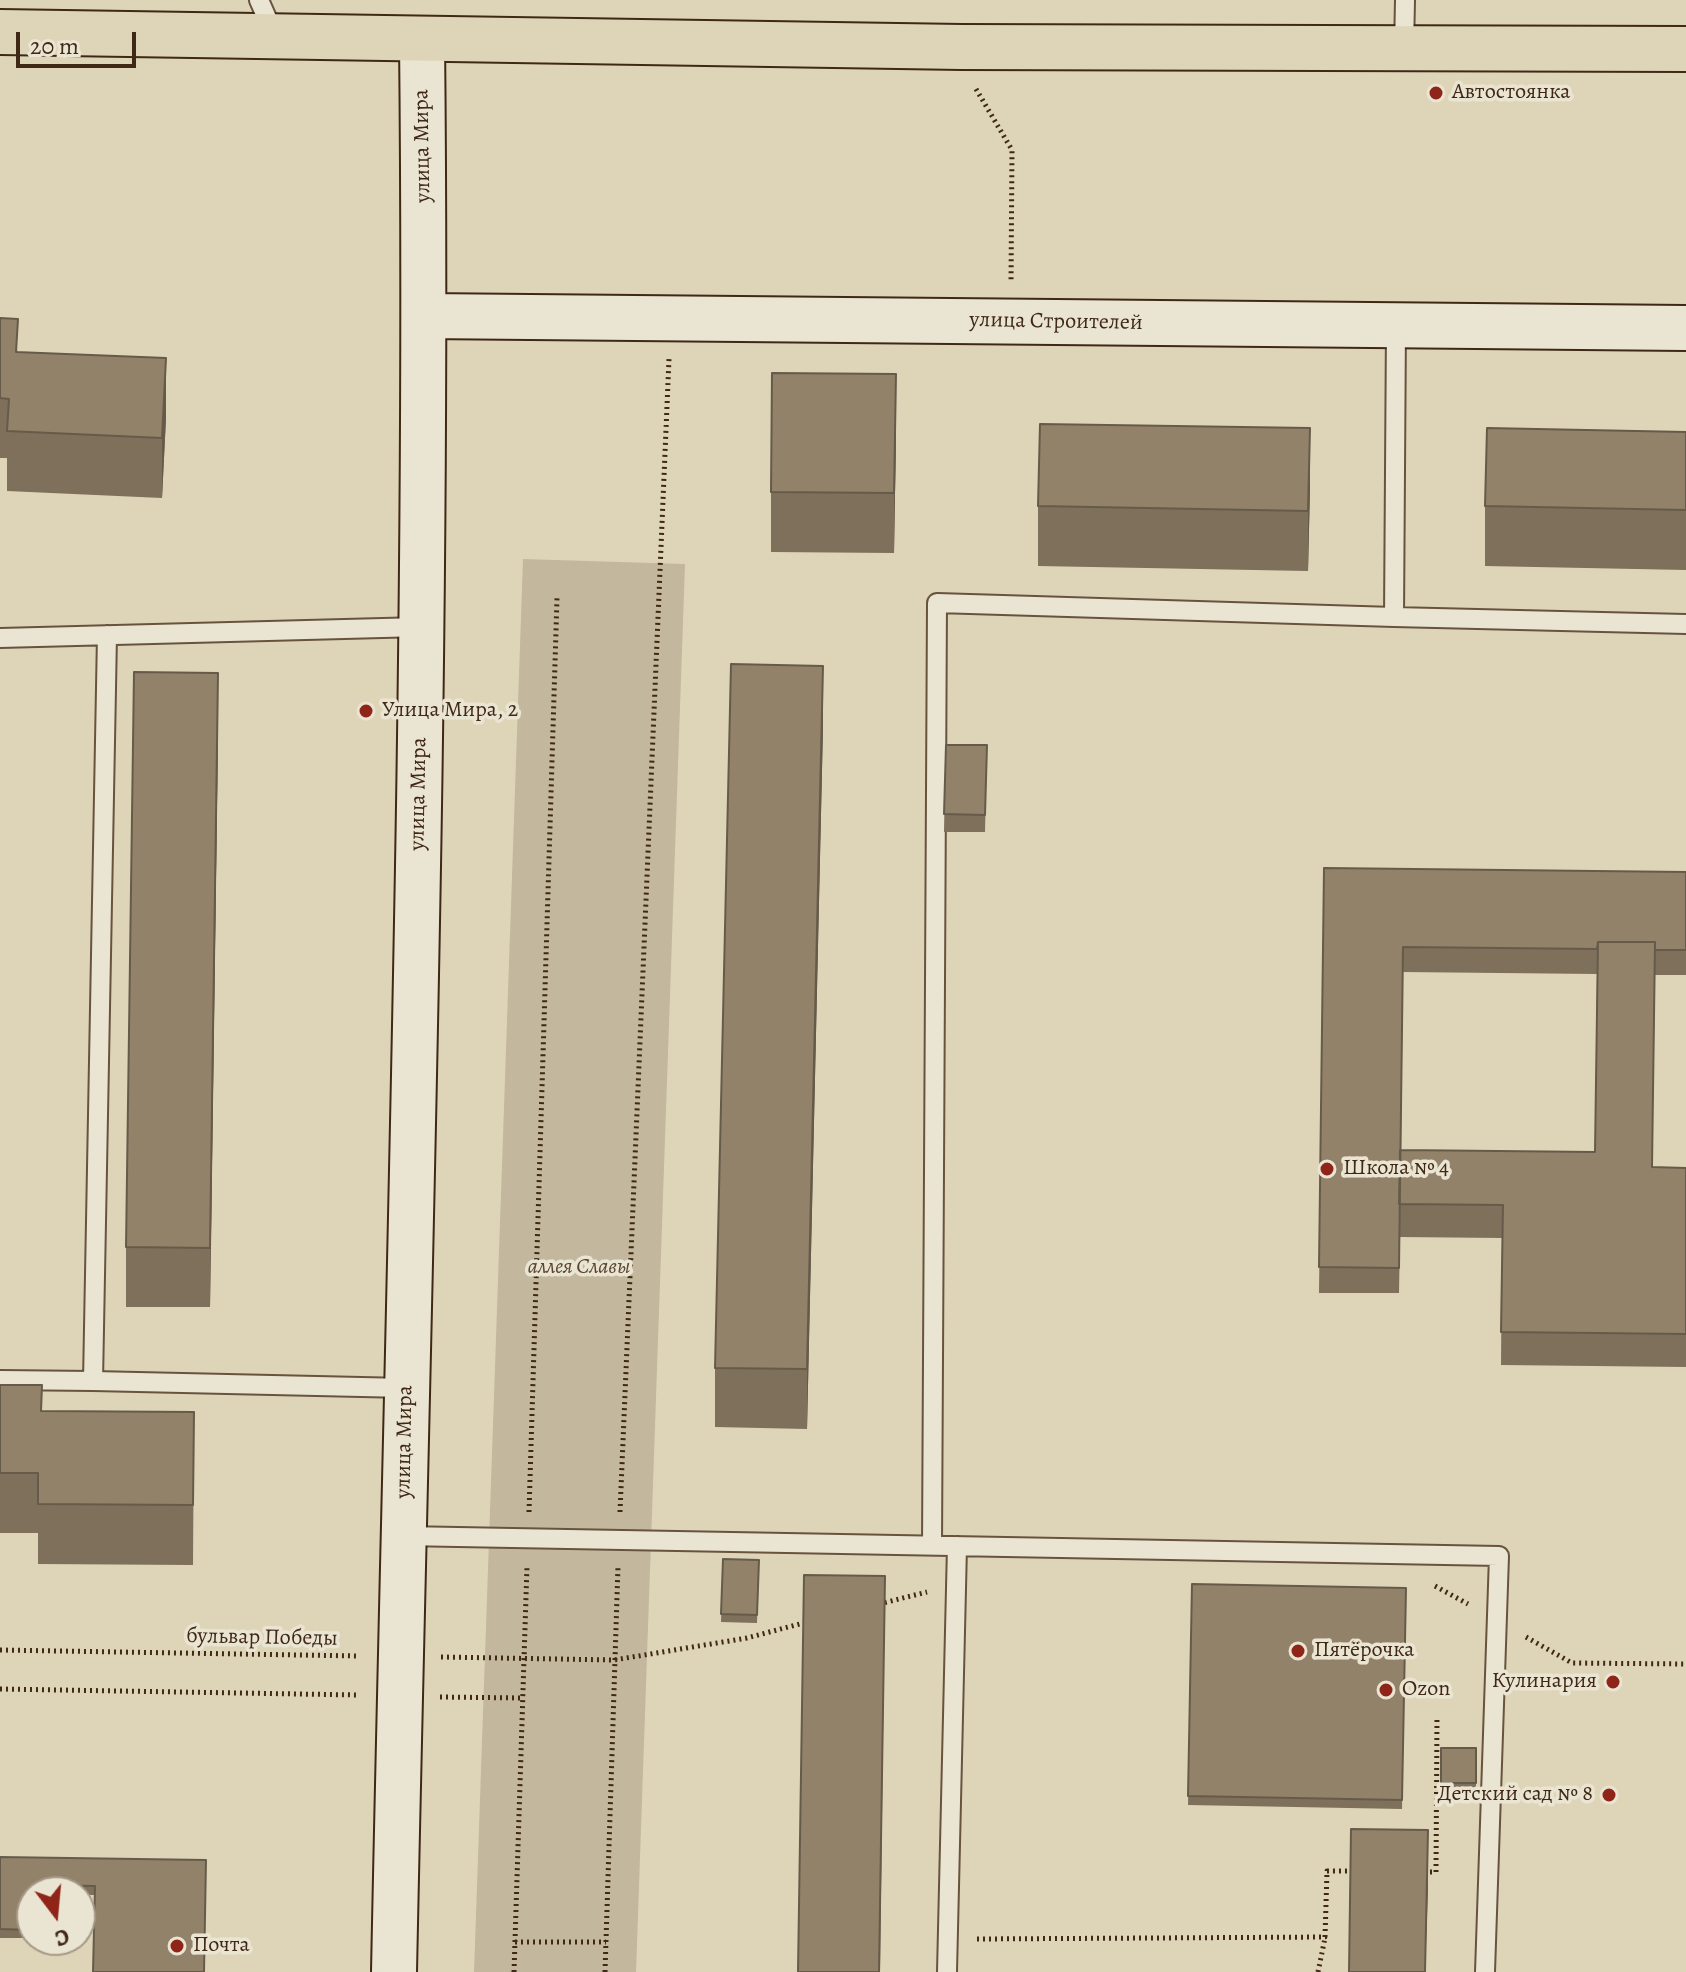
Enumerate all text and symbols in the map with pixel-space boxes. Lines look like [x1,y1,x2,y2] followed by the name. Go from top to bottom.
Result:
[20,16,140,66] scale bar
[30,30,79,62] text: 20 m
[1452,80,1570,106] place label: Автостоянка
[1427,84,1445,102] marker: Автостоянка
[409,89,437,203] street label: улица Мира
[969,307,1143,337] street label: улица Строителей
[382,698,518,724] place label: Улица Мира, 2
[357,702,375,720] marker: Улица Мира, 2
[405,737,433,851] street label: улица Мира
[1343,1156,1449,1182] place label: Школа № 4
[1318,1160,1336,1178] marker: Школа № 4
[528,1255,630,1281] park label: аллея Славы
[391,1385,419,1499] street label: улица Мира
[186,1623,338,1653] street label: бульвар Победы
[1314,1638,1414,1664] place label: Пятёрочка
[1289,1642,1307,1660] marker: Пятёрочка
[1492,1669,1597,1695] place label: Кулинария
[1604,1673,1622,1691] marker: Кулинария
[1402,1677,1450,1703] place label: Ozon
[1377,1681,1395,1699] marker: Ozon
[1437,1782,1593,1808] place label: Детский сад № 8
[1600,1786,1618,1804] marker: Детский сад № 8
[16,1876,96,1956] north arrow
[51,1921,73,1953] text: С
[193,1933,250,1959] place label: Почта
[168,1937,186,1955] marker: Почта

